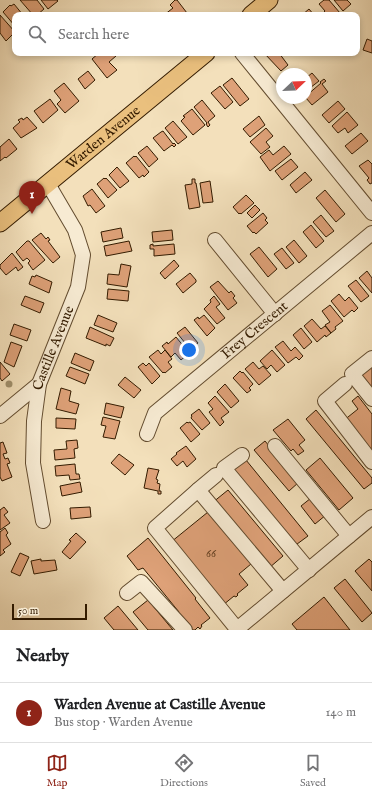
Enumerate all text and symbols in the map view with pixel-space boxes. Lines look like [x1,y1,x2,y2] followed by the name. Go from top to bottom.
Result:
[12,12,360,56] search box
[26,23,48,45] icon: search
[58,25,129,44] text: Search here
[276,68,312,104] north arrow
[63,101,145,174] street label: Warden Avenue
[19,181,45,214] pin: 1
[218,297,292,363] street label: Frey Crescent
[29,303,79,391] street label: Castille Avenue
[179,340,199,360] your location
[206,546,217,561] house number: 66
[12,602,87,621] scale bar
[18,604,38,618] text: 50 m
[16,646,69,667] text: Nearby
[54,695,265,714] text: Warden Avenue at Castille Avenue
[27,704,31,721] text: 1
[326,704,356,721] text: 140 m
[54,714,193,731] text: Bus stop · Warden Avenue
[46,752,68,790] tab: Map
[160,752,208,790] tab: Directions
[300,752,326,790] tab: Saved

